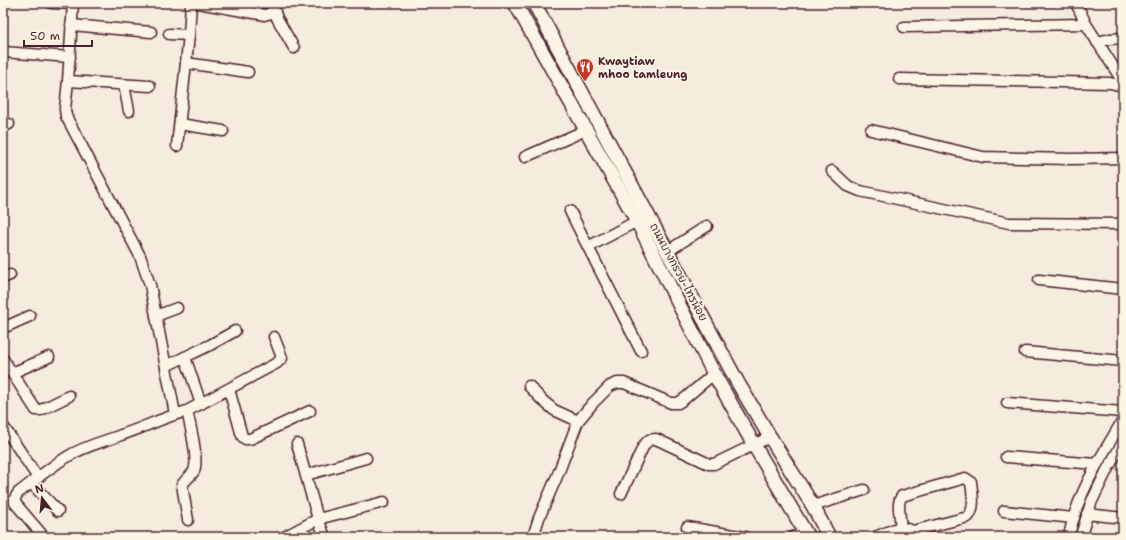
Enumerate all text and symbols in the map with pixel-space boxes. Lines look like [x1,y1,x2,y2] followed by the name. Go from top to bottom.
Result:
[24,22,92,48] scale bar
[30,28,60,44] text: 50 m
[598,54,687,82] place label: Kwaytiaw mhoo tamleung
[575,57,595,82] restaurant icon: Kwaytiaw mhoo tamleung
[646,220,712,324] street label: ถนนบางกรวย-ไทรน้อย
[22,478,62,518] north arrow
[33,480,46,497] text: N

